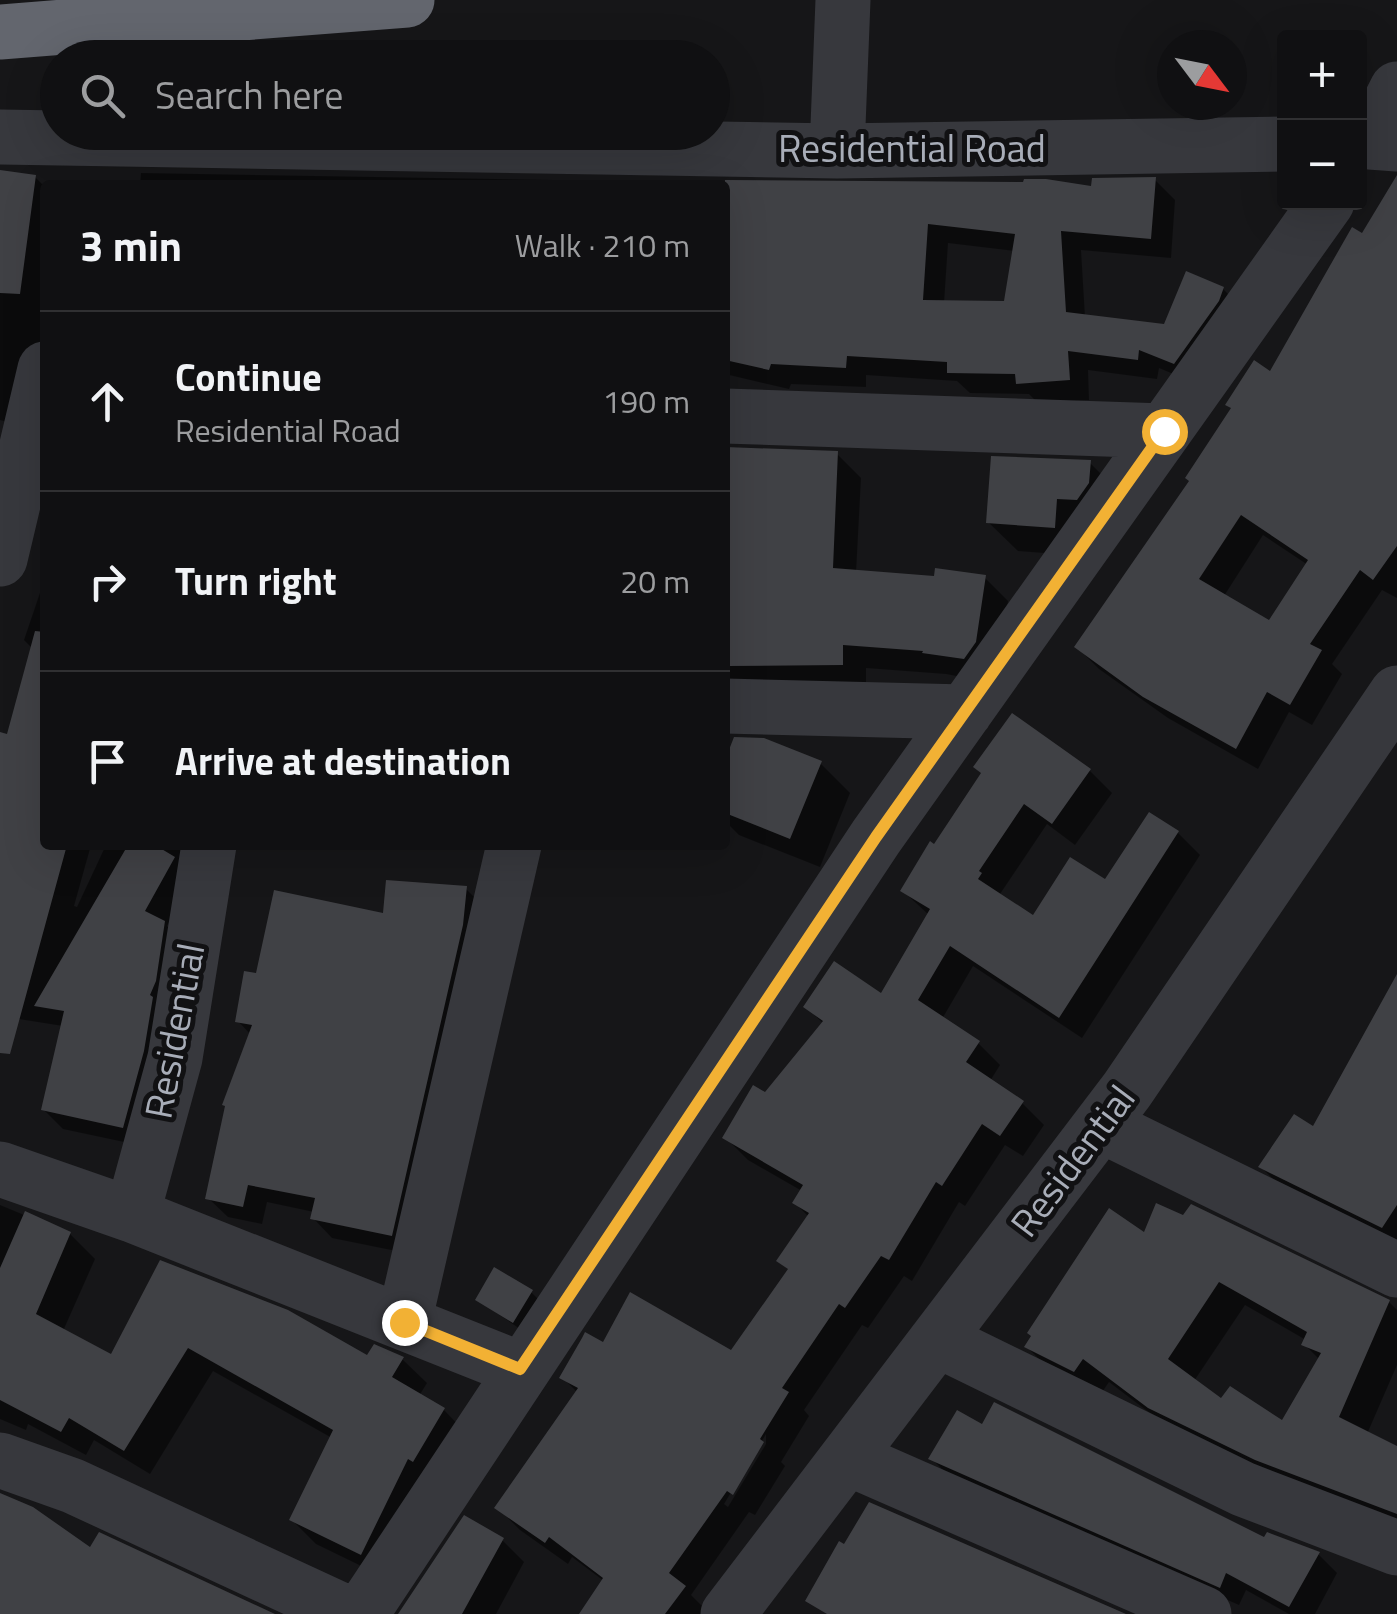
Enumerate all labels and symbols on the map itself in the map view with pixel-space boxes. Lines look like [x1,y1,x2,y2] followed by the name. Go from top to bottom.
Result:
[1157,30,1247,120] north arrow
[778,119,1046,177] street label: Residential Road
[1142,409,1188,455] route start
[129,938,219,1123] street label: Residential
[996,1072,1149,1249] street label: Residential
[382,1300,428,1346] route end

